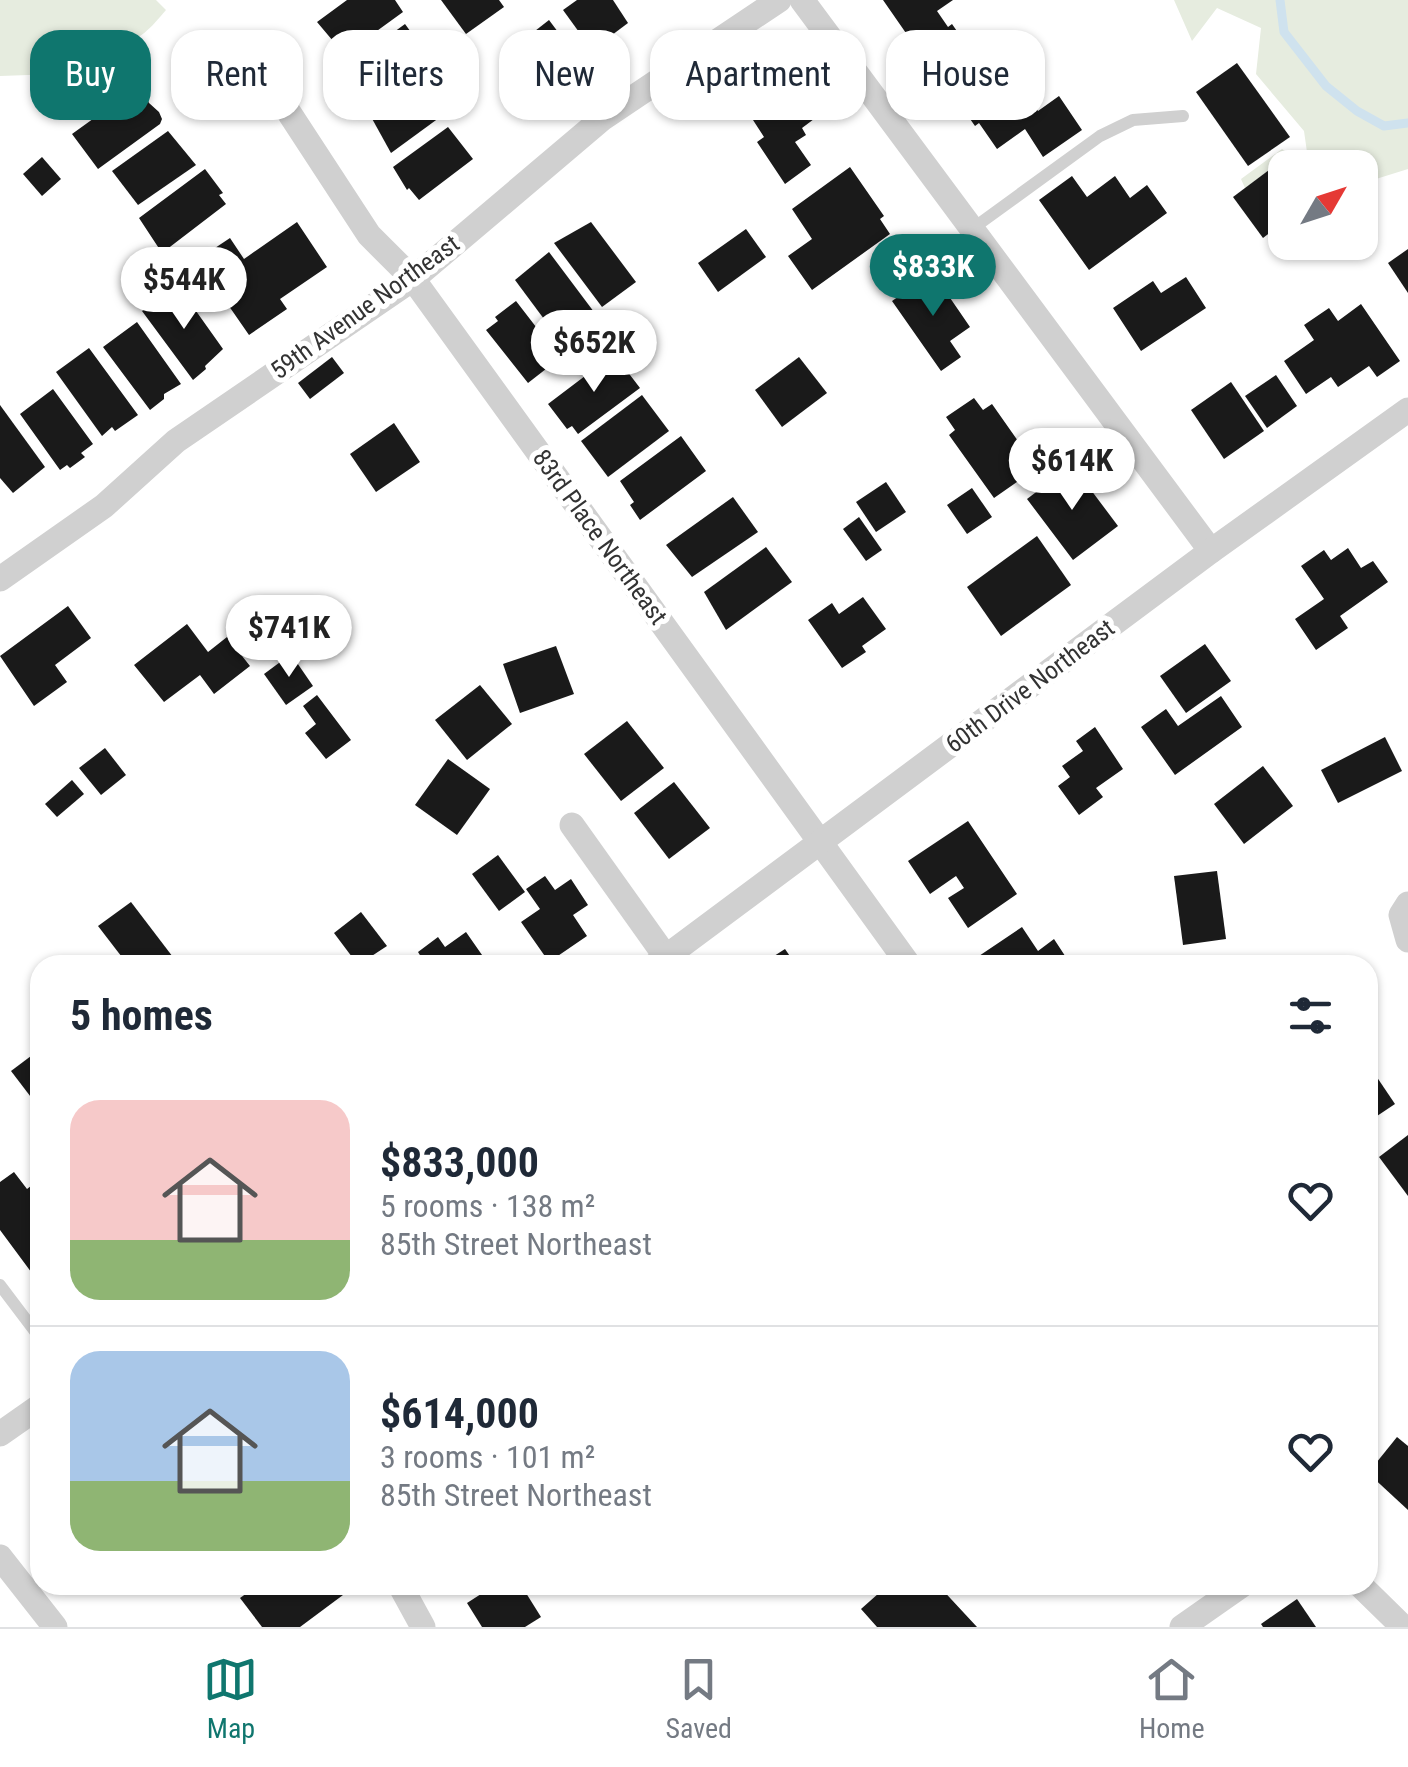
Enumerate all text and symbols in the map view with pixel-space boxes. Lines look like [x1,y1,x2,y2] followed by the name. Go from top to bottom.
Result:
[30,30,151,120] chip: Buy
[171,30,303,120] chip: Rent
[323,30,479,120] chip: Filters
[499,30,630,120] chip: New
[650,30,866,120] chip: Apartment
[886,30,1045,120] chip: House
[1268,150,1378,260] north arrow
[1268,150,1378,260] map controls
[265,229,465,385] street label: 59th Avenue Northeast
[863,234,1003,319] pin: $833K
[114,247,254,332] pin: $544K
[892,247,974,285] text: $833K
[143,260,225,298] text: $544K
[524,310,664,395] pin: $652K
[553,323,635,361] text: $652K
[1002,428,1142,513] pin: $614K
[1031,441,1113,479] text: $614K
[527,444,673,630] street label: 83rd Place Northeast
[219,595,359,680] pin: $741K
[248,608,330,646] text: $741K
[940,613,1120,759] street label: 60th Drive Northeast
[1283,988,1338,1043] icon: filters
[70,991,213,1040] text: 5 homes
[380,1138,539,1187] text: $833,000
[150,1140,270,1260] icon: home
[1283,1173,1338,1228] icon: heart
[380,1187,595,1225] text: 5 rooms · 138 m²
[380,1225,652,1263] text: 85th Street Northeast
[380,1389,539,1438] text: $614,000
[150,1391,270,1511] icon: home
[1283,1424,1338,1479] icon: heart
[380,1438,595,1476] text: 3 rooms · 101 m²
[380,1476,652,1514] text: 85th Street Northeast
[203,1652,258,1745] tab: Map
[665,1652,732,1745] tab: Saved
[1139,1652,1205,1745] tab: Home

